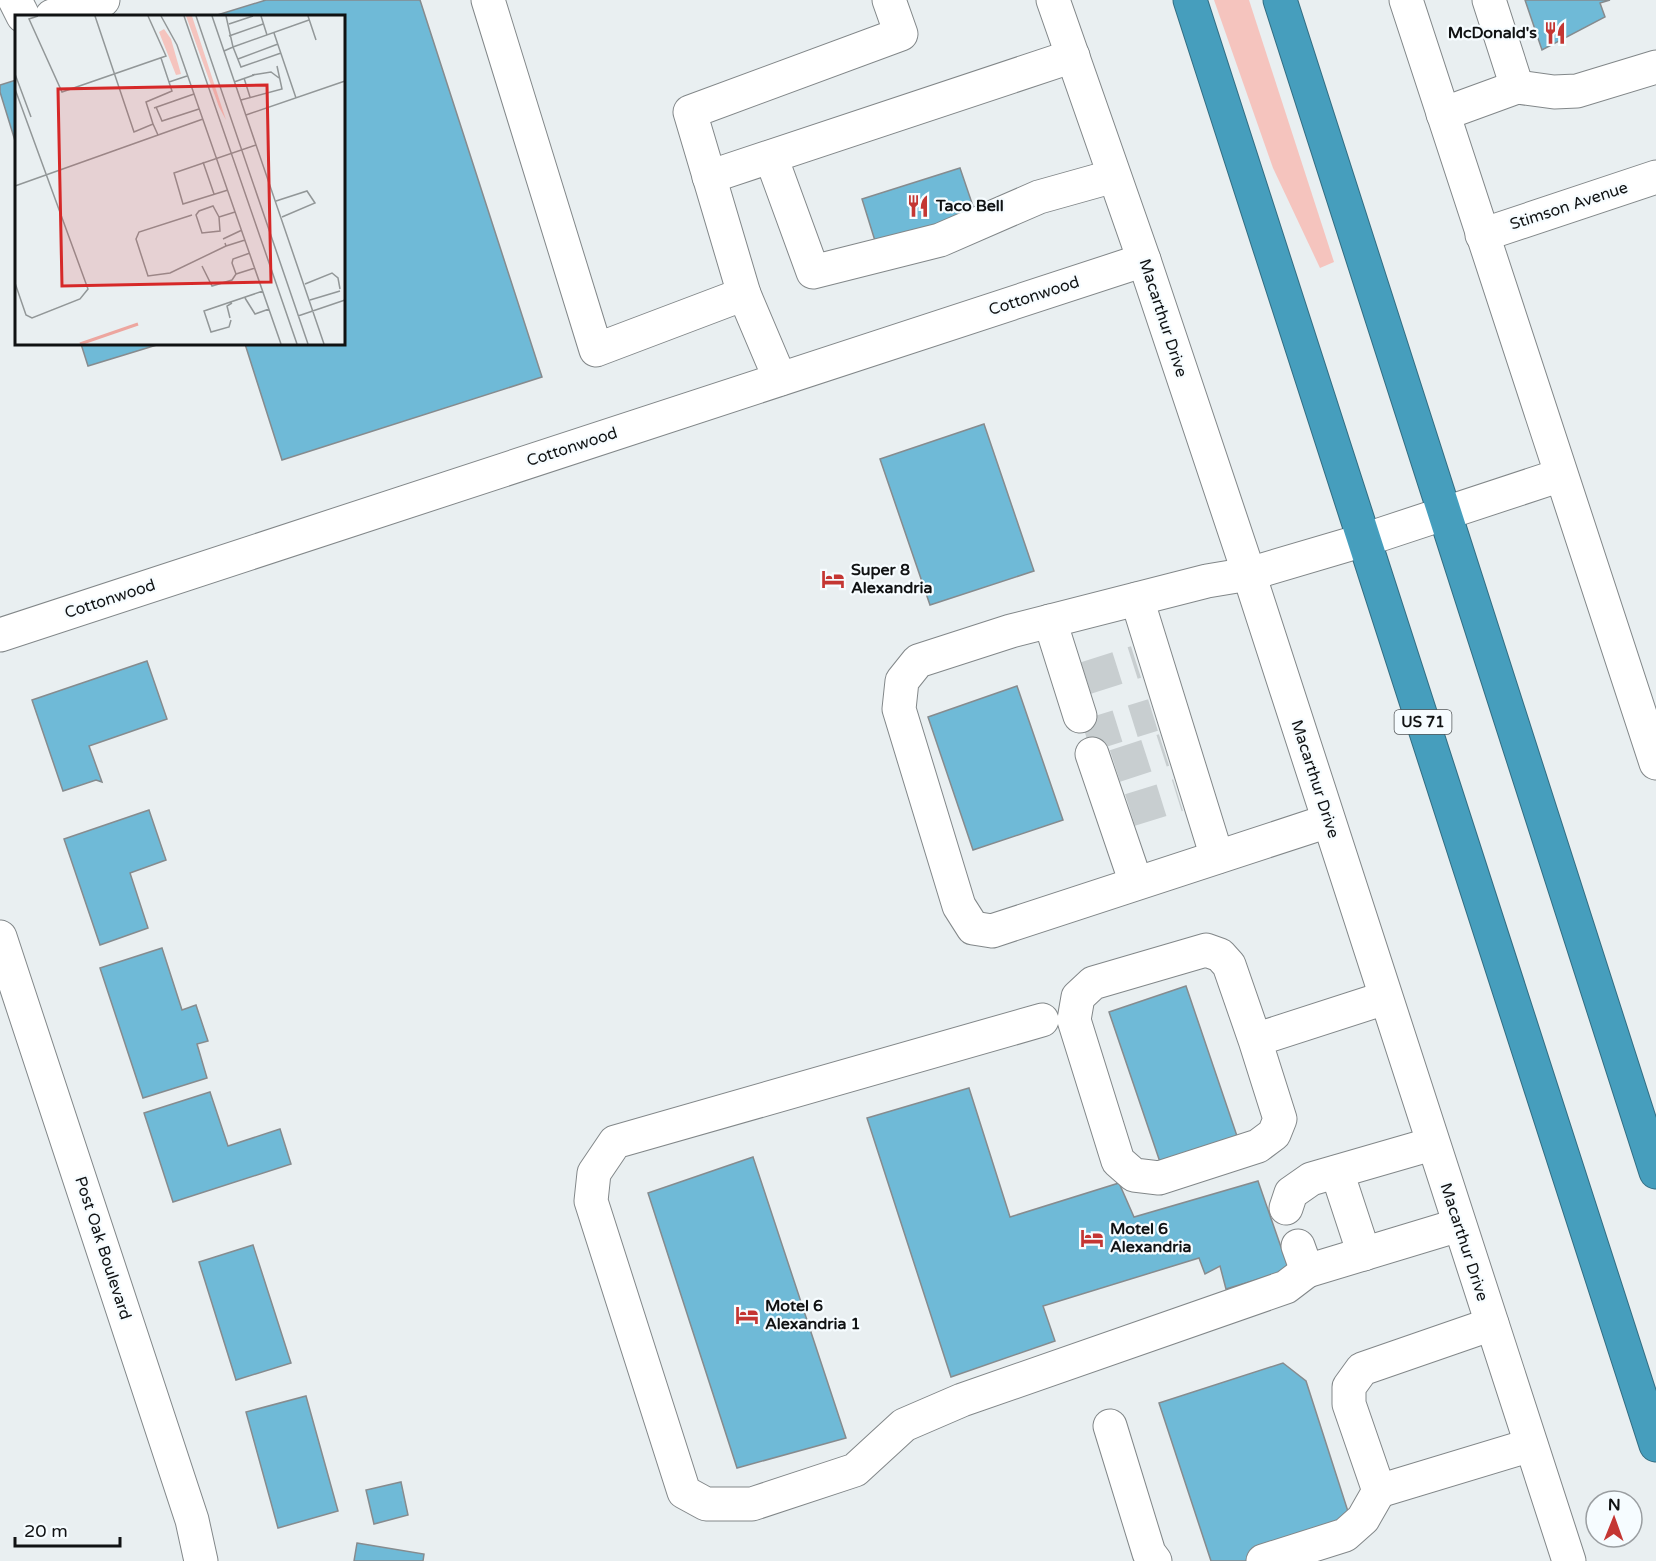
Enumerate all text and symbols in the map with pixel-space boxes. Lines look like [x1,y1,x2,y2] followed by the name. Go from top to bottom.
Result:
[15,15,345,345] inset map
[1542,20,1568,46] restaurant icon: McDonald's
[1448,23,1537,43] place label: McDonald's
[1507,178,1631,234] street label: Stimson Avenue
[905,193,931,219] restaurant icon: Taco Bell
[935,196,1004,216] place label: Taco Bell
[1134,256,1192,380] street label: Macarthur Drive
[986,272,1082,320] street label: Cottonwood
[524,423,620,471] street label: Cottonwood
[851,560,932,598] place label: Super 8 Alexandria
[820,566,846,592] hotel icon: Super 8 Alexandria
[62,575,158,623] street label: Cottonwood
[1394,710,1452,734] road number: US 71
[1286,717,1344,841] street label: Macarthur Drive
[70,1174,136,1322] street label: Post Oak Boulevard
[1435,1180,1493,1304] street label: Macarthur Drive
[1110,1219,1191,1257] place label: Motel 6 Alexandria
[1079,1225,1105,1251] hotel icon: Motel 6 Alexandria
[765,1296,861,1334] place label: Motel 6 Alexandria 1
[734,1302,760,1328] hotel icon: Motel 6 Alexandria 1
[1584,1489,1644,1549] north arrow
[1608,1495,1621,1515] text: N
[15,1510,120,1548] scale bar
[24,1520,68,1542] text: 20 m

